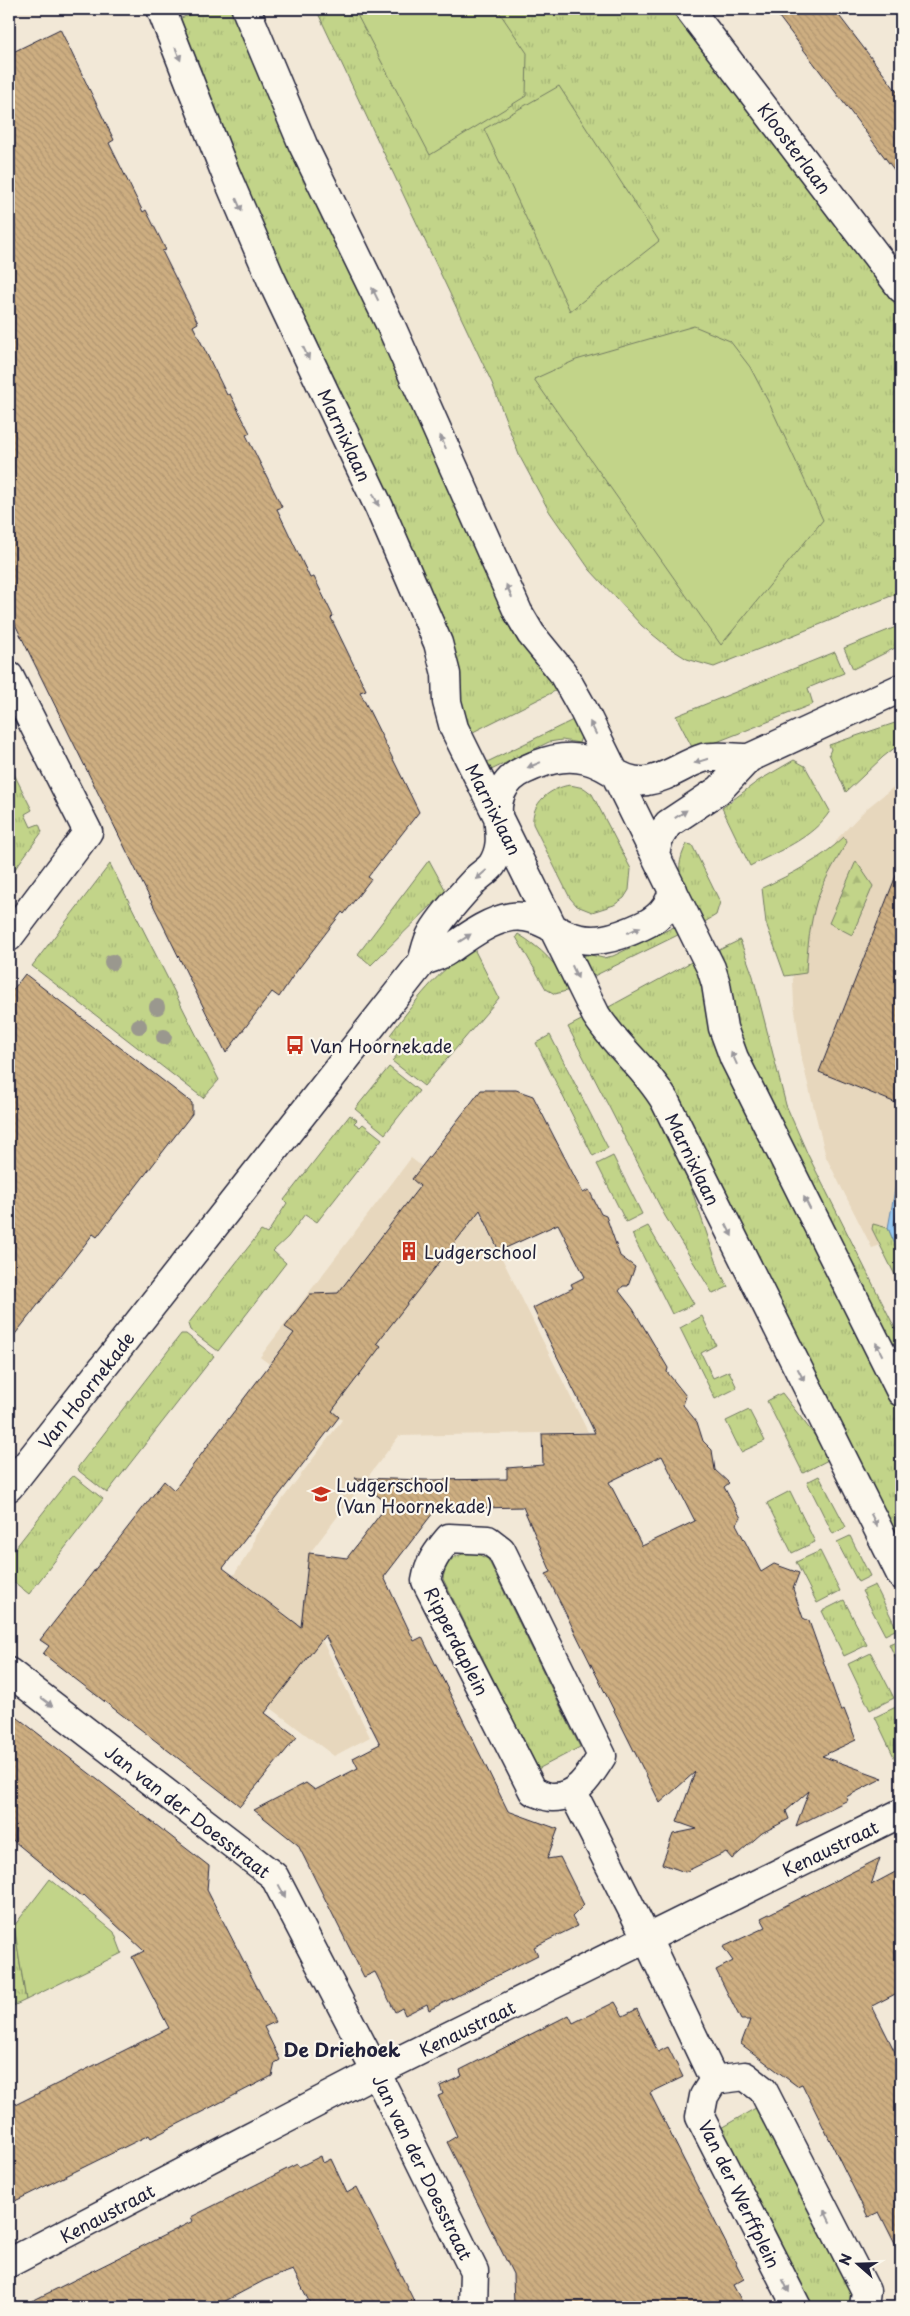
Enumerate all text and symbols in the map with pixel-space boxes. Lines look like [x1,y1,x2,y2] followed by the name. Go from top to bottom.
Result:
[174,47,182,62] one-way arrow
[752,97,838,199] street label: Kloosterlaan
[236,198,244,212] one-way arrow
[371,287,379,301] one-way arrow
[302,346,310,360] one-way arrow
[312,384,378,486] street label: Marnixlaan
[438,435,446,449] one-way arrow
[372,493,380,507] one-way arrow
[504,584,512,598] one-way arrow
[589,721,597,736] one-way arrow
[693,757,708,765] one-way arrow
[459,758,529,860] street label: Marnixlaan
[527,762,541,770] one-way arrow
[674,810,687,819] one-way arrow
[476,869,488,881] one-way arrow
[627,926,641,934] one-way arrow
[458,934,471,943] one-way arrow
[571,965,579,979] one-way arrow
[310,1032,452,1059] place label: Van Hoornekade
[284,1034,306,1056] bus stop icon: Van Hoornekade
[730,1051,738,1065] one-way arrow
[659,1108,727,1210] street label: Marnixlaan
[802,1196,810,1210] one-way arrow
[725,1222,733,1237] one-way arrow
[424,1238,537,1265] place label: Ludgerschool
[398,1240,420,1262] building icon: Ludgerschool
[32,1326,140,1454] street label: Van Hoornekade
[875,1341,883,1356] one-way arrow
[797,1368,805,1382] one-way arrow
[336,1471,492,1519] place label: Ludgerschool (Van Hoornekade)
[310,1483,332,1505] school or university icon: Ludgerschool (Van Hoornekade)
[870,1513,878,1527] one-way arrow
[418,1582,496,1700] street label: Ripperdaplein
[41,1697,54,1707] one-way arrow
[99,1738,277,1884] street label: Jan van der Doesstraat
[777,1813,883,1883] street label: Kenaustraat
[278,1884,286,1898] one-way arrow
[414,1993,520,2063] street label: Kenaustraat
[283,2035,401,2063] district label: De Driehoek
[366,2070,480,2264] street label: Jan van der Doesstraat
[692,2115,788,2273] street label: Van der Werffplein
[55,2177,159,2249] street label: Kenaustraat
[823,2208,831,2223] one-way arrow
[832,2238,882,2288] north arrow
[834,2251,857,2268] text: N
[782,2278,790,2293] one-way arrow

